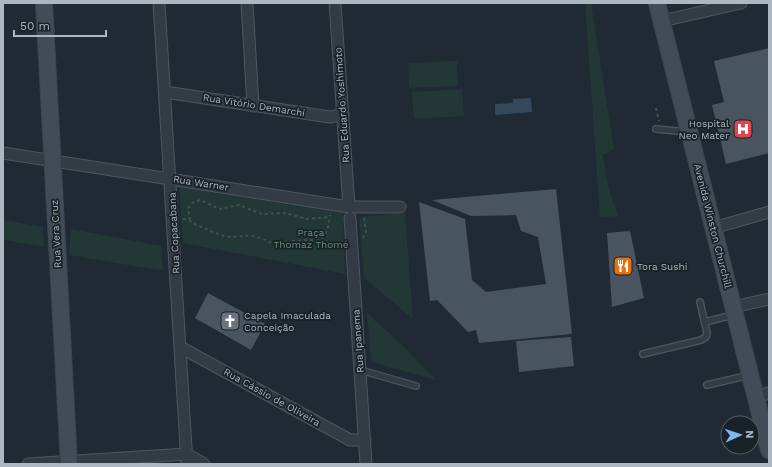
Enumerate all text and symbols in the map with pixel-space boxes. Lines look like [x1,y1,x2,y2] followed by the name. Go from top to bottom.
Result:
[14,12,106,38] scale bar
[20,19,50,33] text: 50 m
[332,47,352,163] street label: Rua Eduardo Yoshimoto
[202,91,306,119] street label: Rua Vitório Demarchi
[679,118,729,141] place label: Hospital Neo Mater
[732,118,754,140] hospital icon: Hospital Neo Mater
[692,162,734,290] street label: Avenida Winston Churchill
[172,173,230,193] street label: Rua Warner
[166,192,182,274] street label: Rua Copacabana
[49,200,63,268] street label: Rua Vera Cruz
[273,227,349,250] park label: Praça Thomaz Thomé
[612,255,634,277] restaurant icon: Tora Sushi
[637,261,687,272] place label: Tora Sushi
[350,309,366,373] street label: Rua Ipanema
[219,310,241,332] church icon: Capela Imaculada Conceição
[244,310,331,333] place label: Capela Imaculada Conceição
[222,366,322,428] street label: Rua Cássio de Oliveira
[720,415,760,455] north arrow
[743,430,756,439] text: N

